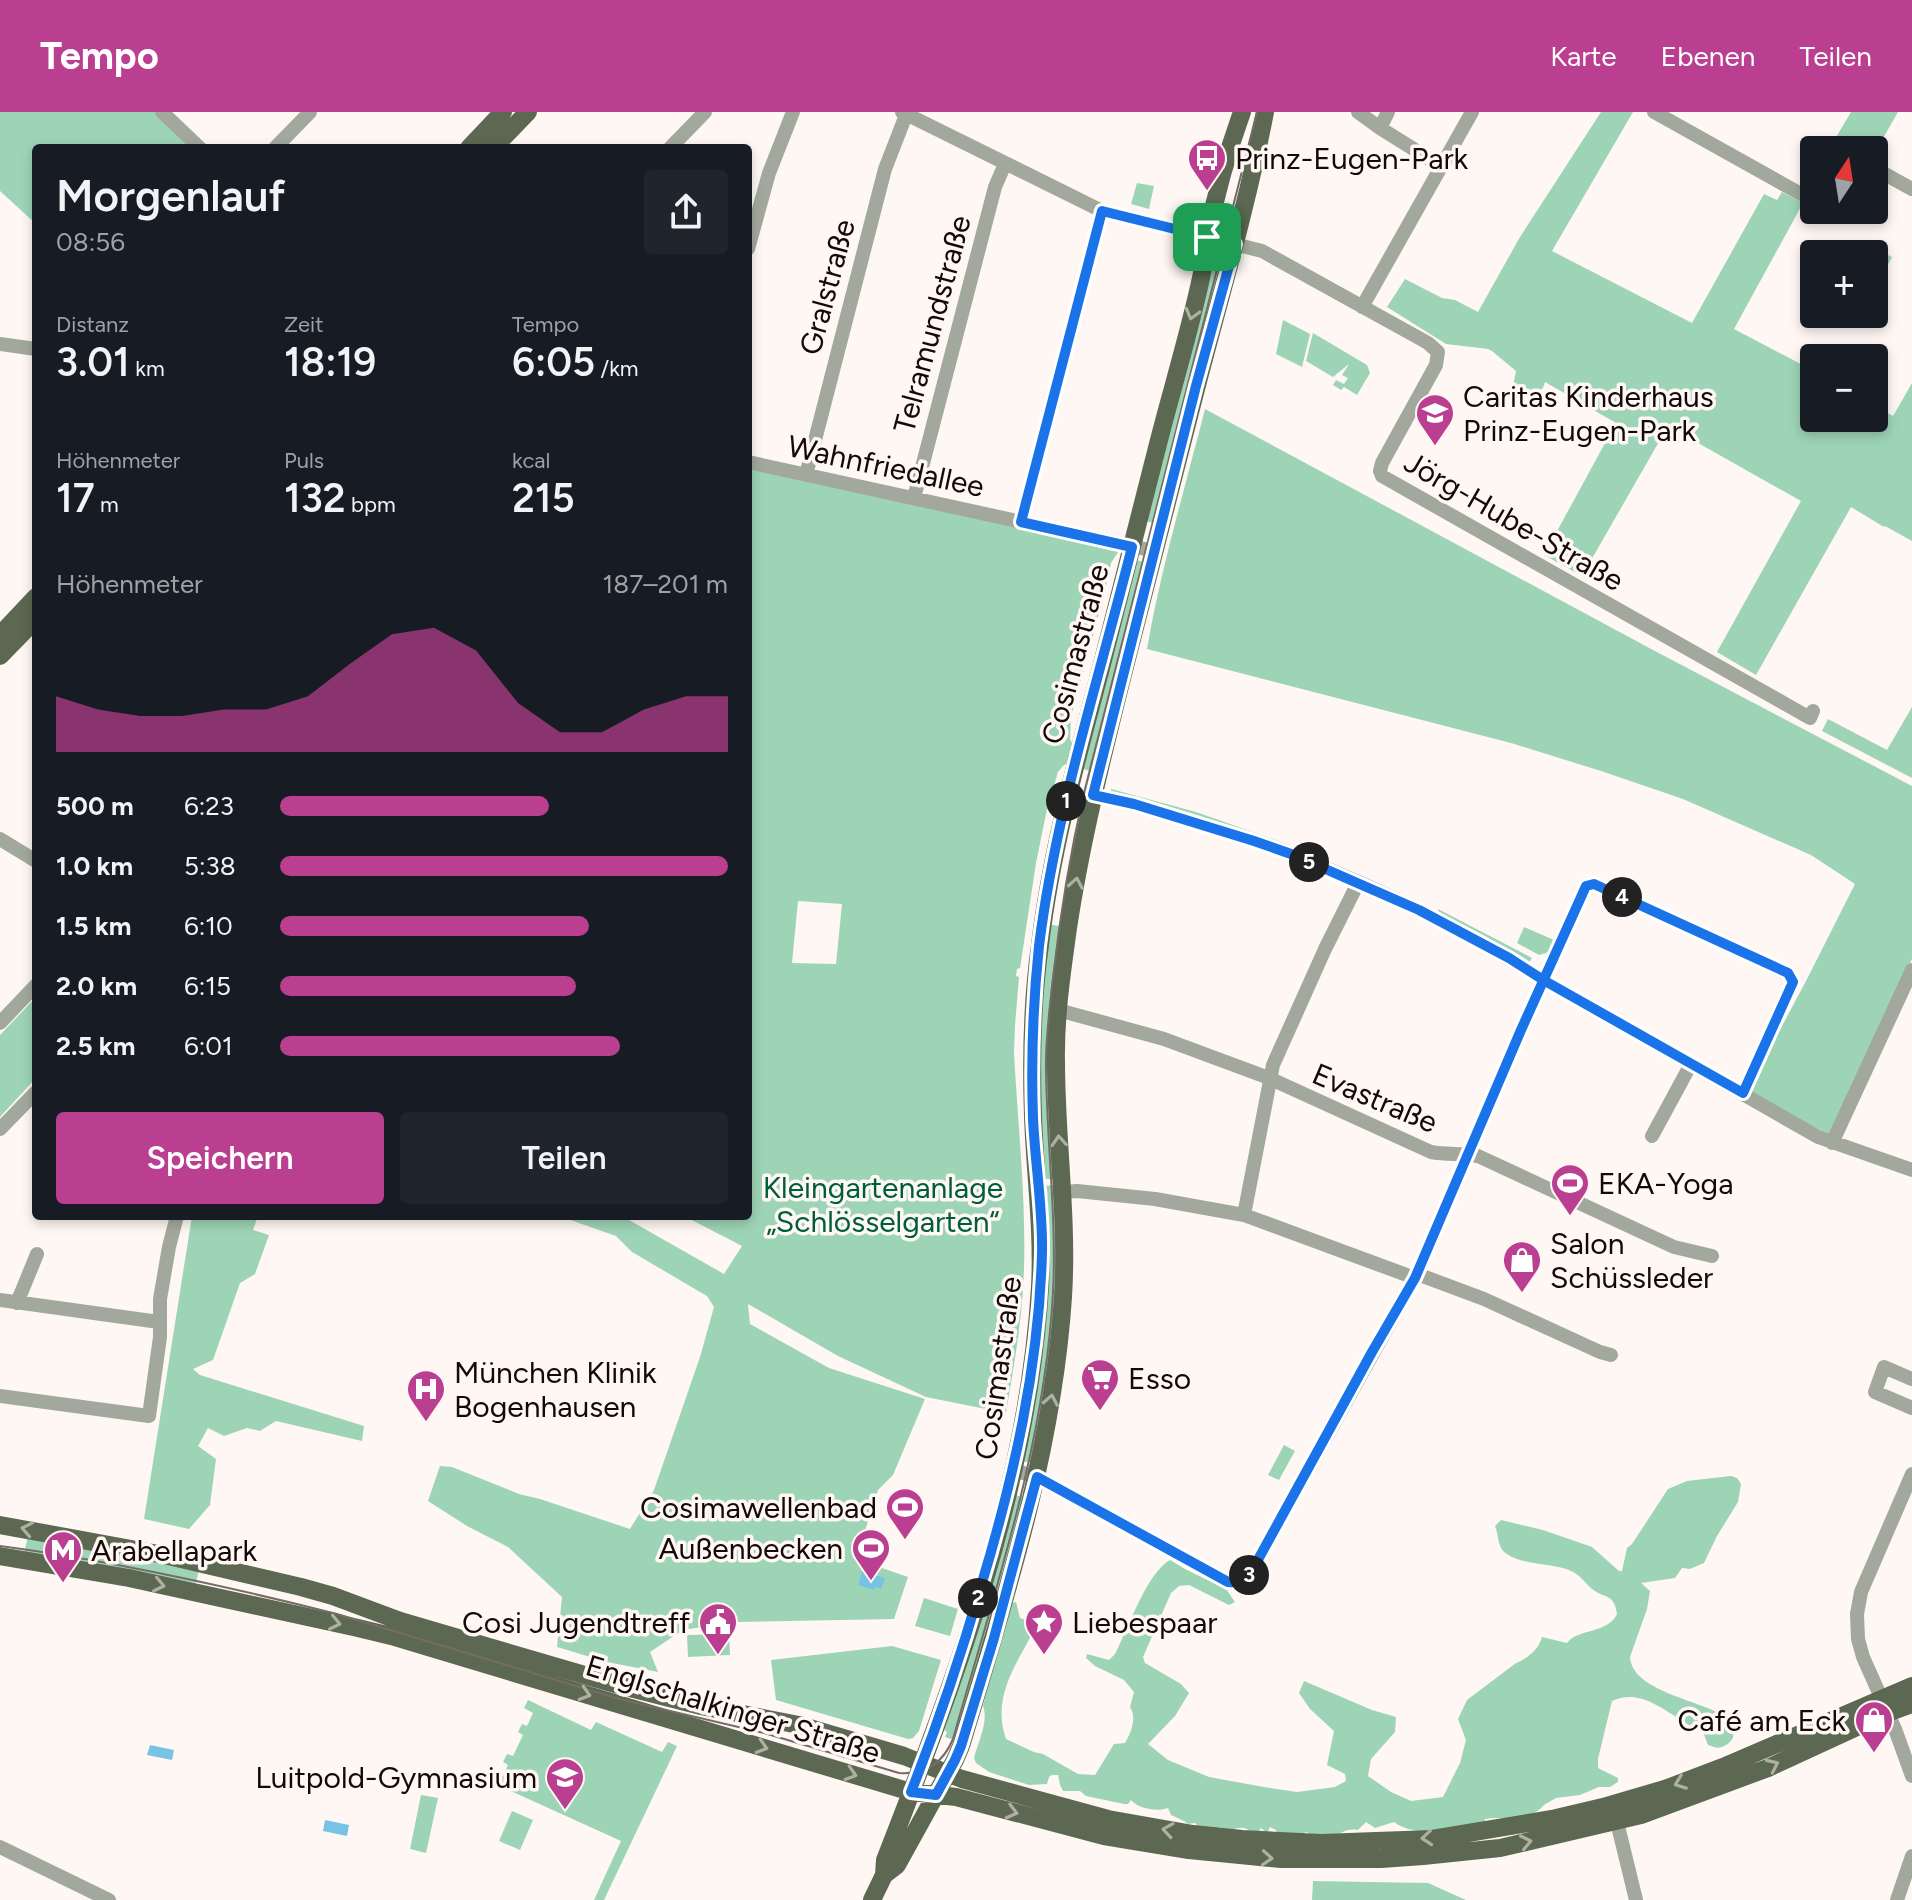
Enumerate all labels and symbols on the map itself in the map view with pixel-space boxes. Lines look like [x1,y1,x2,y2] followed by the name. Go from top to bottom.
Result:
[1800,136,1888,224] north arrow
[1186,137,1228,192] bus stop icon: Prinz-Eugen-Park
[1235,140,1469,177] place label: Prinz-Eugen-Park
[1173,203,1241,271] pin
[885,211,979,437] street label: Telramundstraße
[791,215,863,359] street label: Gralstraße
[1184,306,1201,320] one-way arrow
[1463,378,1714,449] place label: Caritas Kinderhaus Prinz-Eugen-Park
[1414,392,1456,447] school or university icon: Caritas Kinderhaus Prinz-Eugen-Park
[784,427,988,505] street label: Wahnfriedallee
[1398,443,1630,599] street label: Jörg-Hube-Straße
[1033,560,1117,748] street label: Cosimastraße
[1046,781,1086,821] pin: 1
[1289,842,1329,882] pin: 5
[1067,876,1084,889] one-way arrow
[1602,877,1642,917] pin: 4
[1307,1055,1443,1141] street label: Evastraße
[1050,1134,1067,1147] one-way arrow
[1549,1162,1591,1217] sports icon: EKA-Yoga
[1598,1165,1734,1202] place label: EKA-Yoga
[763,1169,1003,1240] park label: Kleingartenanlage „Schlösselgarten“
[1550,1225,1713,1296] place label: Salon Schüssleder
[1501,1239,1543,1294] shop icon: Salon Schüssleder
[967,1274,1029,1462] street label: Cosimastraße
[454,1354,657,1425] place label: München Klinik Bogenhausen
[1079,1357,1121,1412] supermarket icon: Esso
[1128,1360,1191,1397] place label: Esso
[405,1368,447,1423] hospital icon: München Klinik Bogenhausen
[1042,1393,1059,1407] one-way arrow
[884,1486,926,1541] sports icon: Cosimawellenbad
[640,1489,877,1526] place label: Cosimawellenbad
[20,1521,34,1538] one-way arrow
[850,1527,892,1582] sports icon: Außenbecken
[42,1529,84,1584] metro station icon: Arabellapark
[658,1530,843,1567] place label: Außenbecken
[91,1532,257,1569] place label: Arabellapark
[1229,1555,1269,1595] pin: 3
[152,1576,166,1593] one-way arrow
[958,1578,998,1618] pin: 2
[697,1601,739,1656] public building icon: Cosi Jugendtreff
[1023,1601,1065,1656] place icon: Liebespaar
[462,1604,690,1641] place label: Cosi Jugendtreff
[1072,1604,1217,1641] place label: Liebespaar
[328,1614,342,1631] one-way arrow
[581,1647,885,1771] street label: Englschalkinger Straße
[578,1685,592,1701] one-way arrow
[1853,1699,1895,1754] shop icon: Café am Eck
[1678,1702,1846,1739] place label: Café am Eck
[754,1738,768,1754] one-way arrow
[544,1756,586,1811] school or university icon: Luitpold-Gymnasium
[255,1759,537,1796] place label: Luitpold-Gymnasium
[1765,1759,1779,1775] one-way arrow
[843,1765,857,1781] one-way arrow
[1674,1773,1688,1790] one-way arrow
[1004,1803,1018,1820] one-way arrow
[1161,1822,1174,1839] one-way arrow
[1420,1830,1433,1847] one-way arrow
[1519,1835,1532,1852] one-way arrow
[1261,1849,1274,1866] one-way arrow

